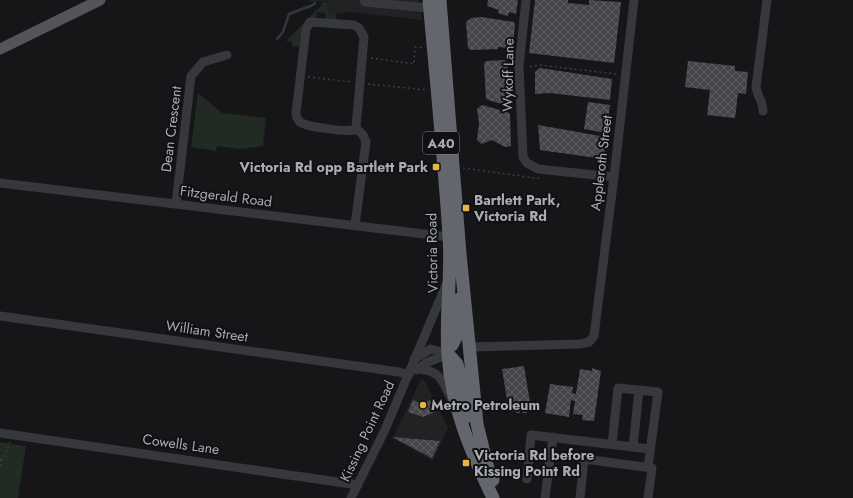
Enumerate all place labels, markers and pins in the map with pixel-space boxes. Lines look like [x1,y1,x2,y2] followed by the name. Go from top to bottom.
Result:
[239,157,428,177] place label: Victoria Rd opp Bartlett Park
[431,162,441,172] marker: Victoria Rd opp Bartlett Park
[473,190,561,226] place label: Bartlett Park, Victoria Rd
[461,203,471,213] marker: Bartlett Park, Victoria Rd
[431,395,540,415] place label: Metro Petroleum
[418,400,428,410] marker: Metro Petroleum
[473,445,594,481] place label: Victoria Rd before Kissing Point Rd
[461,458,471,468] marker: Victoria Rd before Kissing Point Rd

